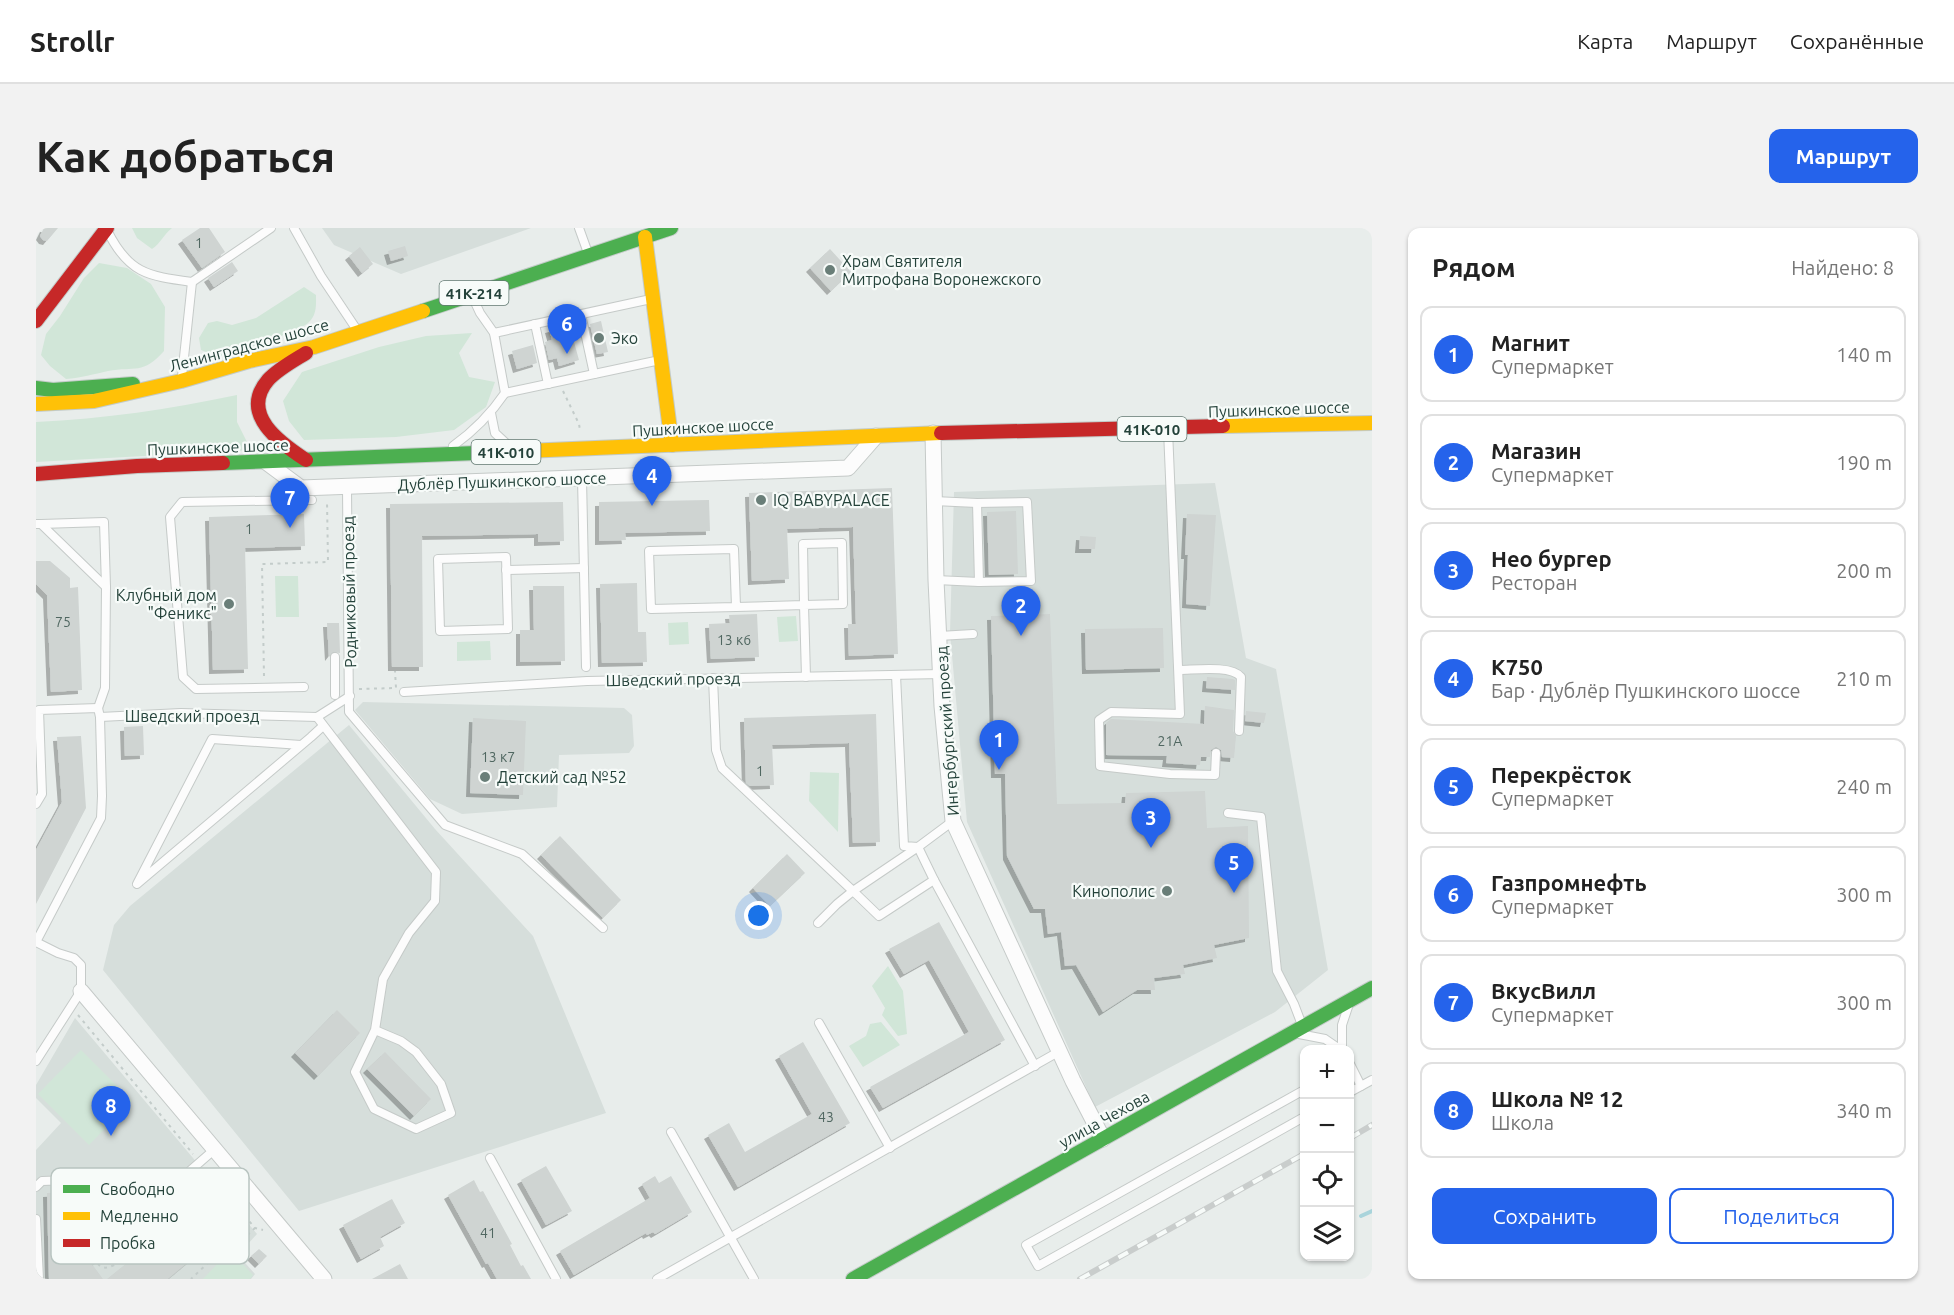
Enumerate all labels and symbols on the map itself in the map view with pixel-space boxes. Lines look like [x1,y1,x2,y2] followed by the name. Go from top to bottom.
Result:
[195,235,203,251] house number: 1
[842,252,1041,288] place label: Храм Святителя Митрофана Воронежского
[823,263,837,277] marker: Храм Святителя Митрофана Воронежского
[440,281,508,305] road number: 41К-214
[548,304,586,354] pin: 6
[167,315,331,375] street label: Ленинградское шоссе
[611,329,638,347] place label: Эко
[592,331,606,345] marker: Эко
[1208,398,1350,420] street label: Пушкинское шоссе
[632,414,774,440] street label: Пушкинское шоссе
[1118,417,1186,441] road number: 41К-010
[147,436,289,458] street label: Пушкинское шоссе
[472,440,540,464] road number: 41К-010
[632,456,672,506] pin: 4
[397,468,607,494] street label: Дублёр Пушкинского шоссе
[270,478,310,528] pin: 7
[773,491,890,509] place label: IQ BABYPALACE
[754,493,768,507] marker: IQ BABYPALACE
[339,516,359,668] street label: Родниковый проезд
[245,521,253,537] house number: 1
[116,586,217,622] place label: Клубный дом "Феникс"
[1002,586,1040,636] pin: 2
[222,597,236,611] marker: Клубный дом "Феникс"
[55,614,71,630] house number: 75
[717,632,751,648] house number: 13 к6
[932,645,962,817] street label: Ингербургский проезд
[606,669,740,689] street label: Шведский проезд
[125,707,259,725] street label: Шведский проезд
[980,720,1018,770] pin: 1
[1158,733,1182,749] house number: 21А
[481,749,515,765] house number: 13 к7
[756,763,764,779] house number: 1
[497,768,627,786] place label: Детский сад №52
[478,770,492,784] marker: Детский сад №52
[1132,798,1170,848] pin: 3
[1214,844,1254,893] pin: 5
[1072,882,1156,900] place label: Кинополис
[1160,884,1174,898] marker: Кинополис
[744,901,773,930] your location
[92,1086,130,1136] pin: 8
[1056,1087,1152,1151] street label: улица Чехова
[818,1109,834,1125] house number: 43
[51,1168,249,1264] legend
[100,1180,175,1198] text: Свободно
[100,1207,179,1225] text: Медленно
[480,1225,496,1241] house number: 41
[100,1234,156,1252] text: Пробка

